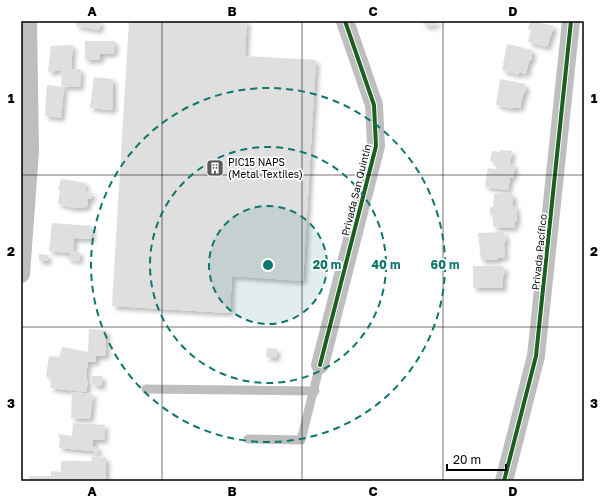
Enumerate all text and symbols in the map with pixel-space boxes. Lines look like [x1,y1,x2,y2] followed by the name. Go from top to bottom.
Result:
[87,3,97,19] text: A
[227,3,237,19] text: B
[368,3,378,19] text: C
[508,3,518,19] text: D
[8,90,15,106] text: 1
[591,90,598,106] text: 1
[339,143,373,237] street label: Privada San Quintín
[228,156,303,180] place label: PIC15 NAPS (Metal Textiles)
[205,158,225,178] building icon: PIC15 NAPS (Metal Textiles)
[529,213,549,291] street label: Privada Pacífico
[7,243,15,259] text: 2
[590,243,598,259] text: 2
[313,257,341,272] text: 20 m
[372,257,400,272] text: 40 m
[431,257,459,272] text: 60 m
[261,258,275,272] centre of rings
[7,395,15,411] text: 3
[590,395,598,411] text: 3
[447,446,506,472] scale bar
[453,452,481,467] text: 20 m
[87,483,97,499] text: A
[227,483,237,499] text: B
[368,483,378,499] text: C
[508,483,518,499] text: D

